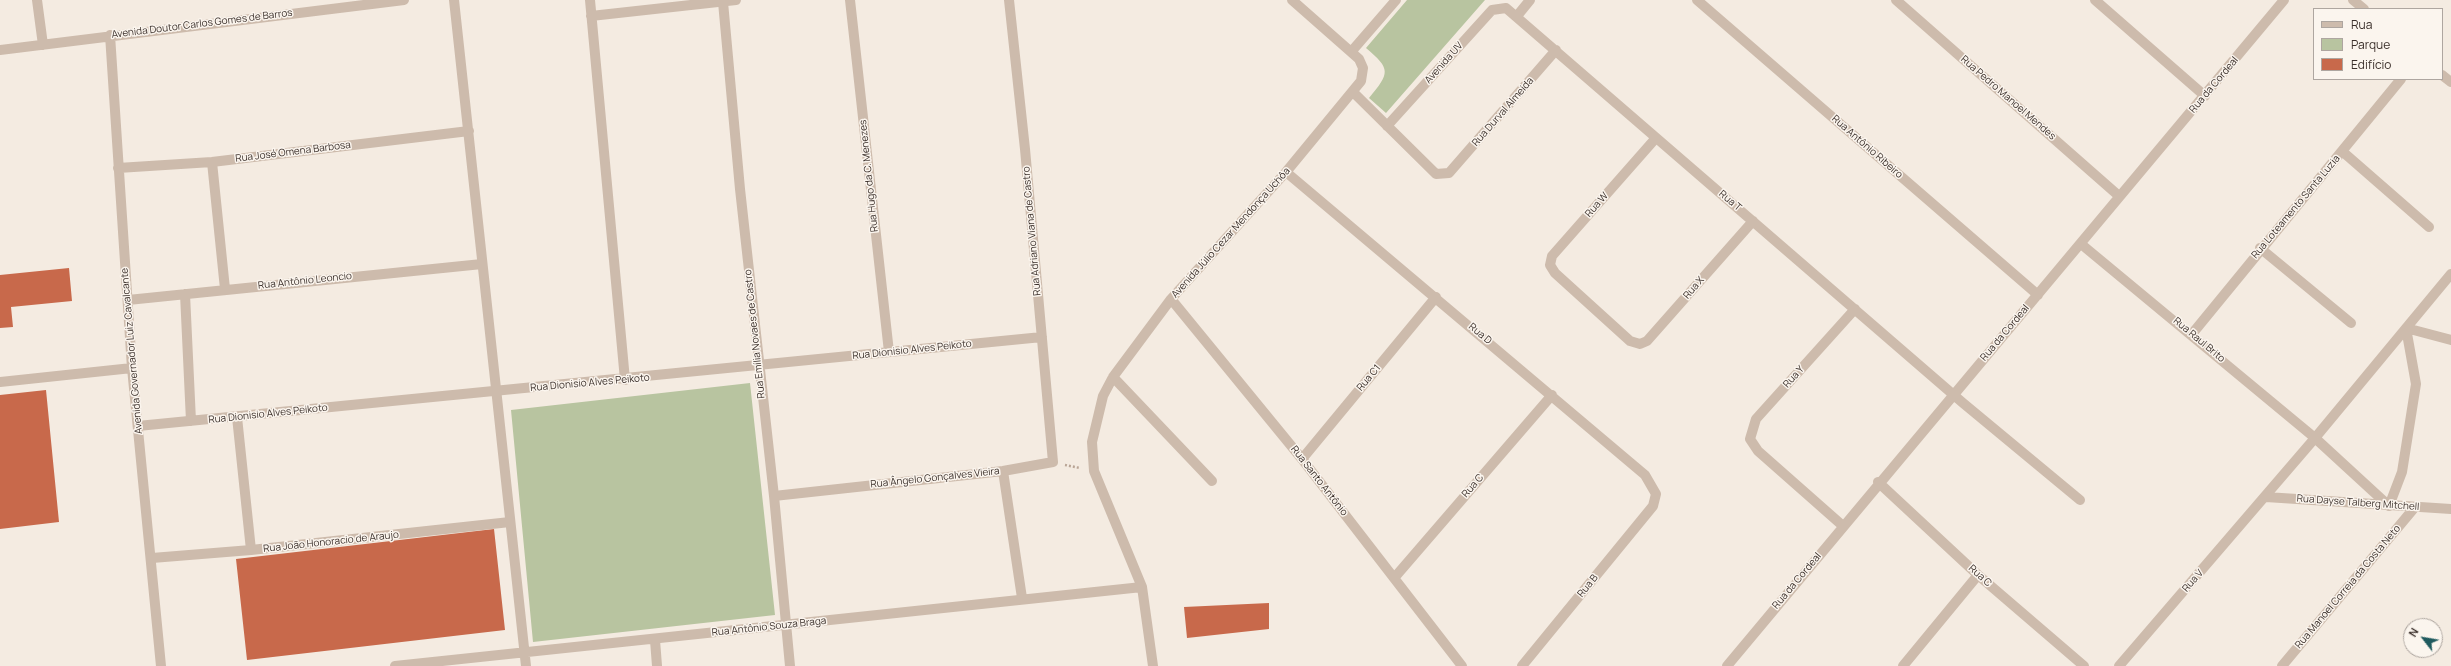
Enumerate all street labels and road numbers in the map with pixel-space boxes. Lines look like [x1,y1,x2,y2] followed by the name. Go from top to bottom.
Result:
[111,7,293,41] street label: Avenida Doutor Carlos Gomes de Barros
[1422,40,1466,86] street label: Avenida UV
[1958,53,2058,143] street label: Rua Pedro Manoel Mendes
[2187,55,2241,115] street label: Rua da Cordeal
[1470,75,1536,149] street label: Rua Durval Almeida
[1829,113,1905,181] street label: Rua Antônio Ribeiro
[857,119,881,233] street label: Rua Hugo da C. Menezes
[235,139,351,165] street label: Rua José Omena Barbosa
[2249,153,2343,261] street label: Rua Loteamento Santa Luzia
[1169,165,1293,301] street label: Avenida Júlio Cezar Mendonça Uchôa
[1020,166,1044,296] street label: Rua Adriano Viana de Castro
[1716,188,1744,214] street label: Rua T
[1583,190,1611,220] street label: Rua W
[119,267,145,435] street label: Avenida Governador Luiz Cavalcante
[742,269,768,399] street label: Rua Emília Novaes de Castro
[257,270,353,292] street label: Rua Antônio Leoncio
[1681,274,1707,302] street label: Rua X
[1978,303,2032,363] street label: Rua da Cordeal
[2171,315,2227,365] street label: Rua Raul Brito
[1466,321,1494,347] street label: Rua D
[852,338,972,362] street label: Rua Dionisio Alves Peikoto
[1354,362,1384,394] street label: Rua C1
[1781,364,1807,390] street label: Rua Y
[530,372,650,394] street label: Rua Dionisio Alves Peikoto
[208,402,328,426] street label: Rua Dionisio Alves Peikoto
[1288,444,1350,518] street label: Rua Santo Antônio
[870,465,1000,491] street label: Rua Ângelo Gonçalves Vieira
[1460,472,1486,500] street label: Rua C
[2296,493,2420,513] street label: Rua Dayse Talberg Mitchell
[2293,523,2403,651] street label: Rua Manoel Correia da Costa Neto
[263,529,399,555] street label: Rua João Honoracio de Araujo
[1770,551,1824,611] street label: Rua da Cordeal
[1966,563,1994,589] street label: Rua C
[2180,567,2206,595] street label: Rua V
[1575,572,1601,600] street label: Rua B
[711,615,827,639] street label: Rua Antônio Souza Braga

